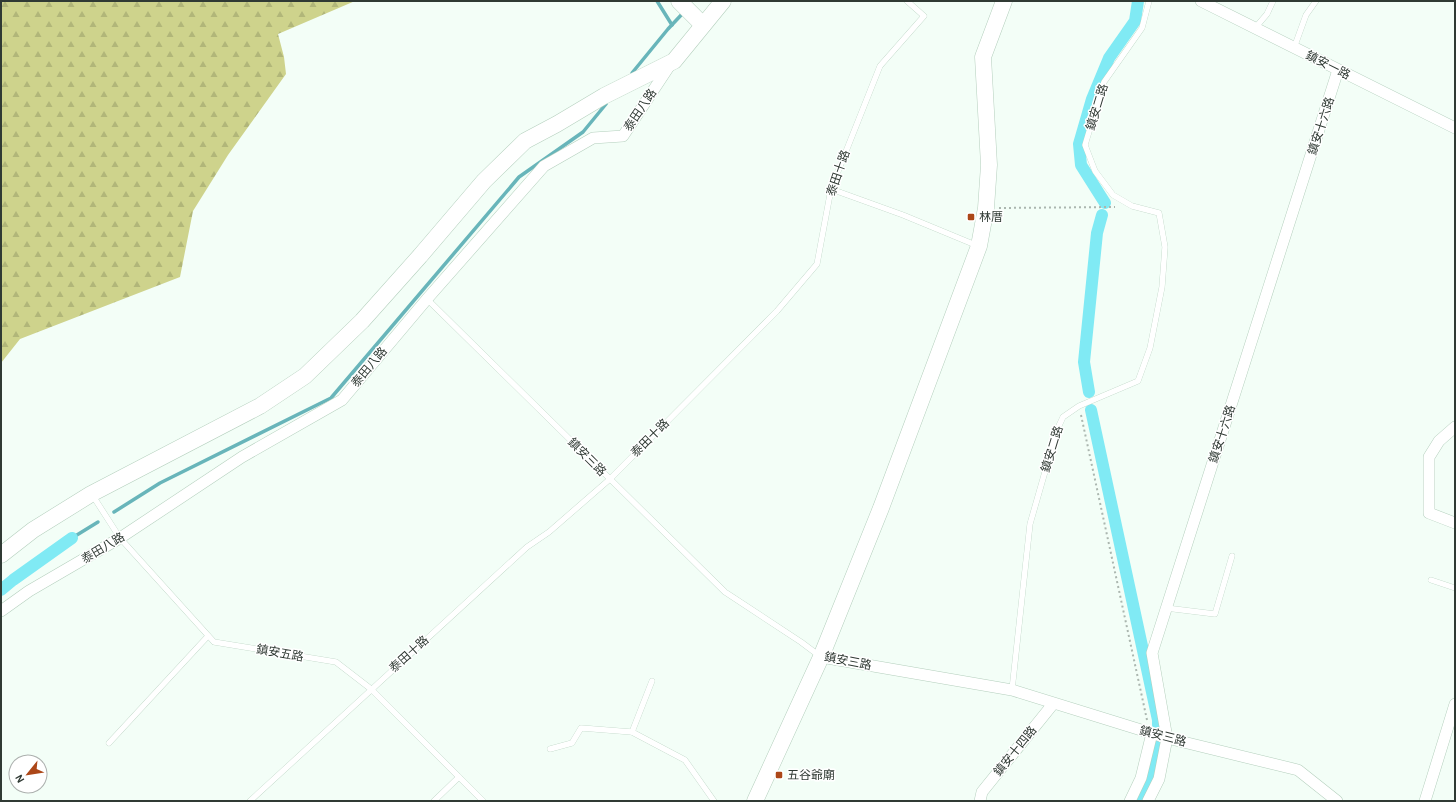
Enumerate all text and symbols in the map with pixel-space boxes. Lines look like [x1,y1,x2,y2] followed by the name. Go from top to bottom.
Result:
[1304,48,1353,81] street label: 鎮安一路
[1083,82,1110,132] street label: 鎮安二路
[621,86,658,133] street label: 泰田八路
[1305,95,1336,156] street label: 鎮安十六路
[824,148,851,198] street label: 泰田十路
[979,211,1003,223] place label: 林厝
[966,212,976,222] marker: 林厝
[348,344,389,389] street label: 泰田八路
[1206,403,1237,464] street label: 鎮安十六路
[628,416,671,459] street label: 泰田十路
[1038,424,1065,474] street label: 鎮安二路
[566,435,609,478] street label: 鎮安三路
[79,530,127,566] street label: 泰田八路
[386,633,431,675] street label: 泰田十路
[255,642,305,663] street label: 鎮安五路
[823,650,873,671] street label: 鎮安三路
[991,723,1039,778] street label: 鎮安十四路
[1138,723,1188,748] street label: 鎮安三路
[8,754,48,794] north arrow
[787,768,835,781] place label: 五谷爺廟
[774,770,784,780] marker: 五谷爺廟
[13,773,26,785] text: N

